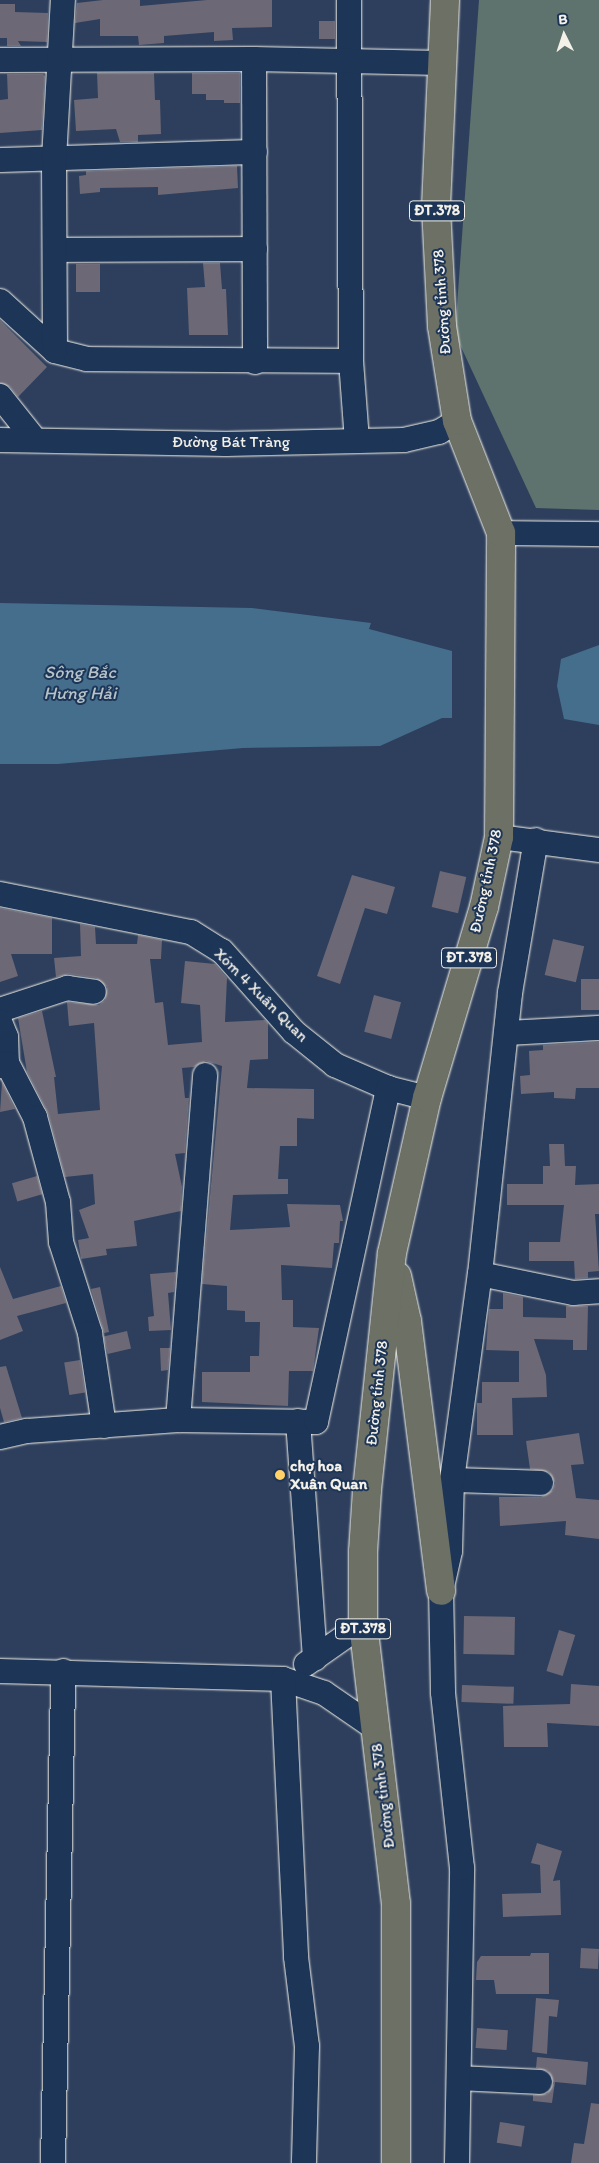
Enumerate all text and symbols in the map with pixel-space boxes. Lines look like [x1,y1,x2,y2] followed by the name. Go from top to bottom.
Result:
[539,10,589,60] north arrow
[558,11,568,28] text: B
[408,198,466,224] road number: ĐT.378
[429,249,455,355] street label: Đường tỉnh 378
[173,432,289,452] street label: Đường Bát Tràng
[44,662,116,704] water label: Sông Bắc Hưng Hải
[466,827,506,935] street label: Đường tỉnh 378
[210,944,312,1046] street label: Xóm 4 Xuân Quan
[440,946,498,970] road number: ĐT.378
[362,1339,392,1447] street label: Đường tỉnh 378
[290,1456,367,1494] place label: chợ hoa Xuân Quan
[274,1469,286,1481] marker: chợ hoa Xuân Quan
[334,1616,392,1642] road number: ĐT.378
[367,1742,399,1850] street label: Đường tỉnh 378

